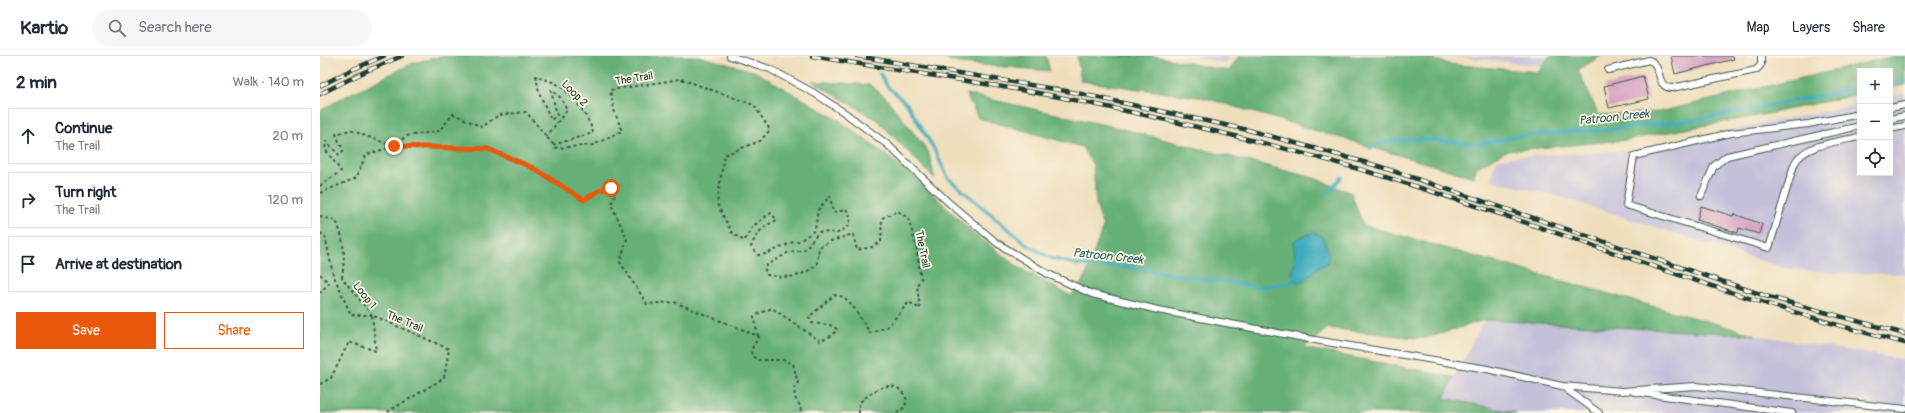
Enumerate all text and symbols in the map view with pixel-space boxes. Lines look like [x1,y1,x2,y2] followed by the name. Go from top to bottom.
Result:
[92,10,372,46] search box
[20,16,68,40] text: Kartio
[106,17,128,39] icon: search
[138,18,212,37] text: Search here
[1747,19,1770,36] text: Map
[1792,19,1830,36] text: Layers
[1852,19,1885,36] text: Share
[1857,68,1893,176] map controls
[1857,68,1893,104] button: +
[614,69,654,88] street label: The Trail
[16,72,57,93] text: 2 min
[233,74,304,90] text: Walk · 140 m
[559,77,591,109] street label: Loop 2
[1857,104,1893,140] button: −
[1578,106,1651,129] water label: Patroon Creek
[55,119,113,138] text: Continue
[17,125,39,147] icon: ahead
[272,128,303,144] text: 20 m
[385,137,403,155] route end
[55,138,100,154] text: The Trail
[1857,140,1893,176] button: locate
[602,179,620,197] route start
[55,183,116,202] text: Turn right
[17,189,39,211] icon: right
[267,192,303,208] text: 120 m
[55,202,100,218] text: The Trail
[912,229,933,269] street label: The Trail
[1072,245,1145,268] water label: Patroon Creek
[17,253,39,275] icon: arrive
[55,255,182,274] text: Arrive at destination
[350,279,379,311] street label: Loop 1
[385,308,425,335] street label: The Trail
[16,312,156,349] button: Save
[164,312,304,349] button: Share

